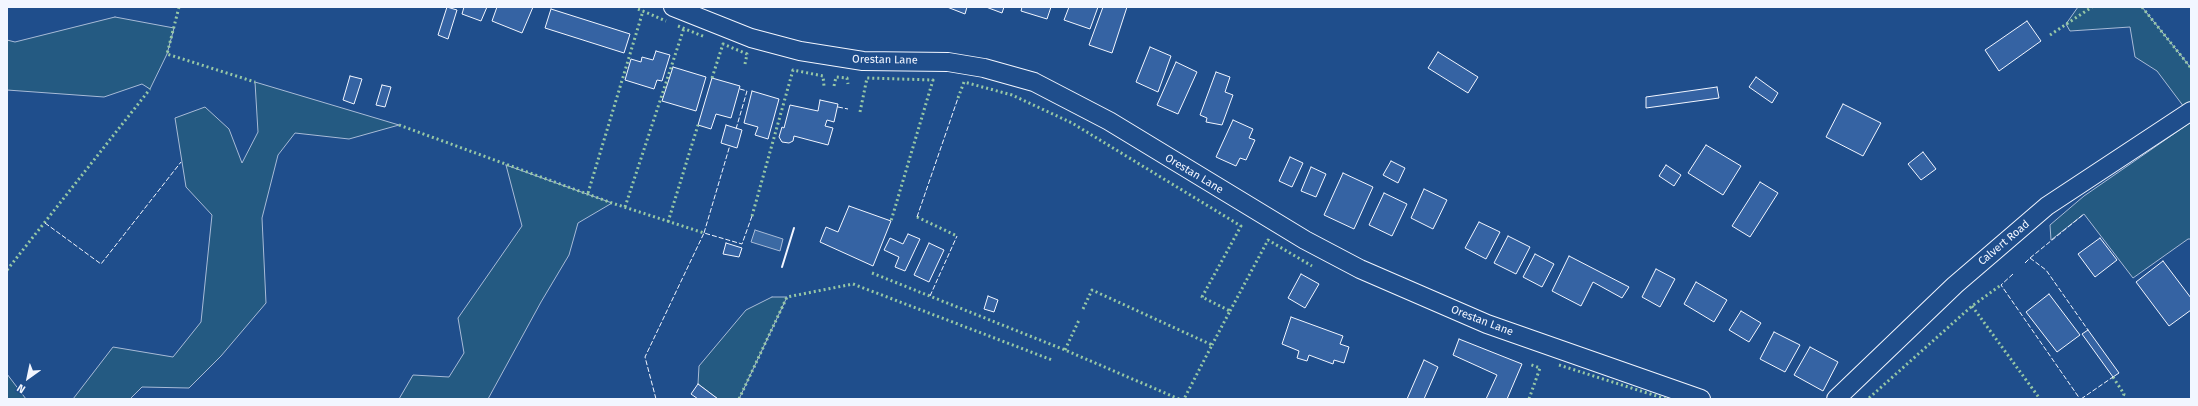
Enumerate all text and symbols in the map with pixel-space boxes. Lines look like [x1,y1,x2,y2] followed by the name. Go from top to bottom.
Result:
[852,53,918,67] street label: Orestan Lane
[1162,151,1226,197] street label: Orestan Lane
[1976,218,2032,268] street label: Calvert Road
[1449,303,1515,339] street label: Orestan Lane
[8,358,48,398] north arrow
[15,381,28,396] text: N

